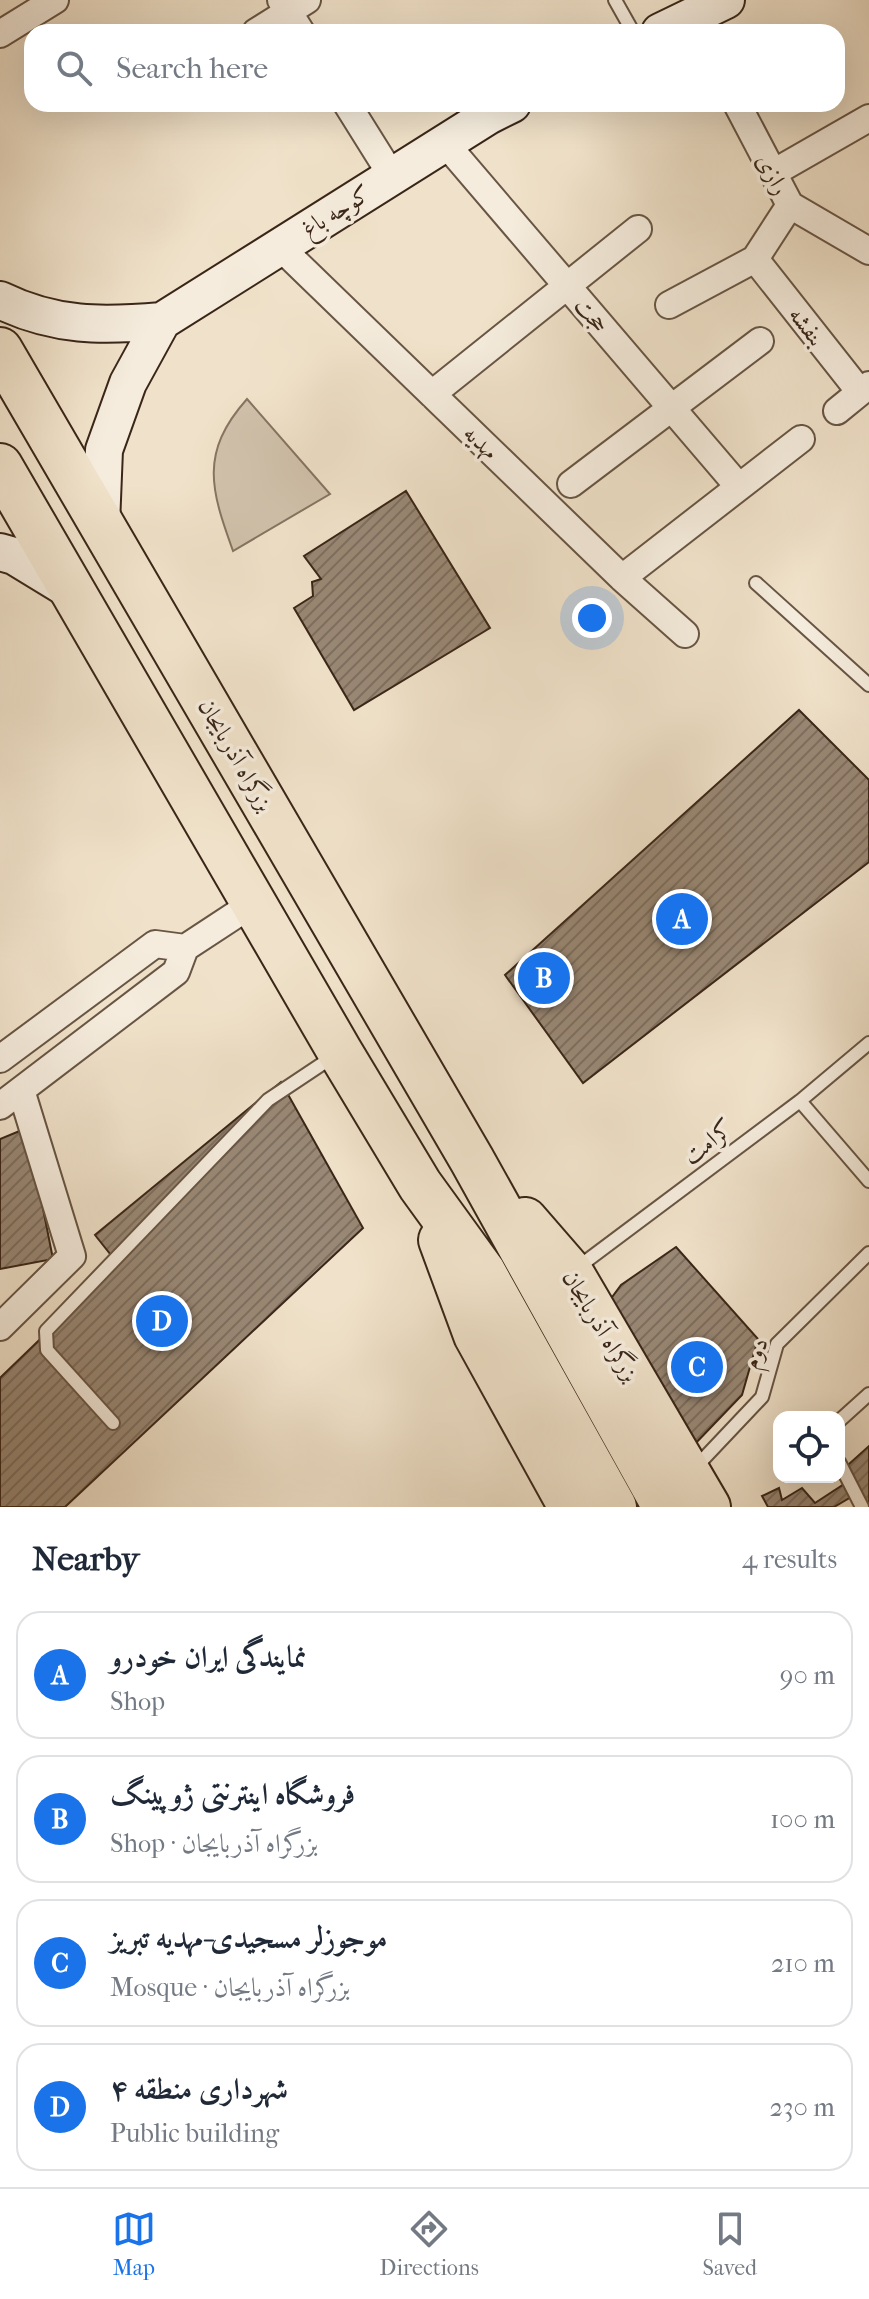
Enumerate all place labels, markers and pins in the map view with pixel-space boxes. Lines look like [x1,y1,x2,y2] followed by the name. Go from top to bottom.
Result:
[656,889,708,949] pin: A
[518,948,570,1008] pin: B
[136,1291,188,1351] pin: D
[671,1337,723,1397] pin: C

